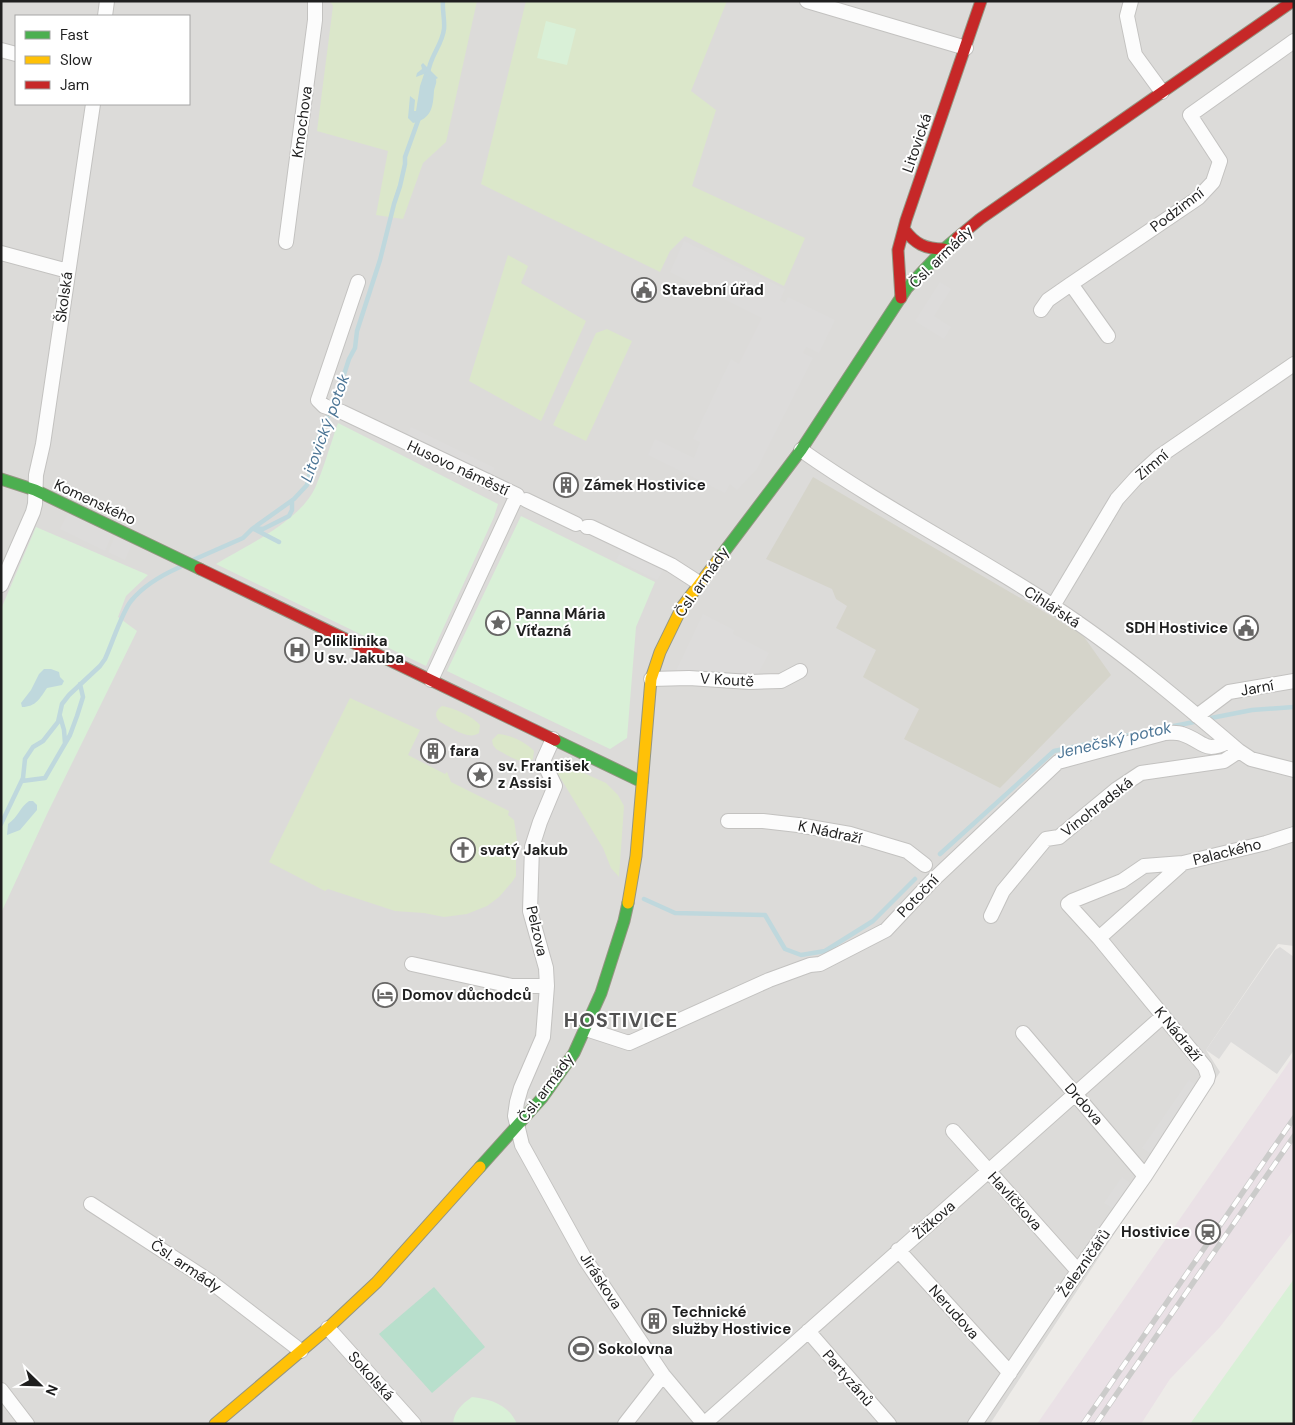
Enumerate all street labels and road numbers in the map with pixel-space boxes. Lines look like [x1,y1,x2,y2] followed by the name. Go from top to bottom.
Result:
[287,85,317,159] street label: Kmochova
[898,111,936,175] street label: Litovická
[1146,183,1208,237] street label: Podzimní
[905,221,978,293] street label: Čsl. armády
[51,270,77,324] street label: Školská
[404,436,513,501] street label: Husovo náměstí
[1131,445,1173,485] street label: Zimní
[51,474,139,530] street label: Komenského
[670,542,734,621] street label: Čsl. armády
[1020,581,1084,633] street label: Cihlářská
[700,669,754,691] street label: V Koutě
[1239,675,1276,701] street label: Jarní
[1057,773,1137,841] street label: Vinohradská
[796,816,864,849] street label: K Nádraží
[1191,834,1263,870] street label: Palackého
[893,870,944,922] street label: Potoční
[521,904,553,958] street label: Pelzova
[1150,1003,1207,1066] street label: K Nádraží
[513,1049,579,1127] street label: Čsl. armády
[1060,1079,1108,1129] street label: Drdova
[983,1167,1047,1235] street label: Havlíčkova
[909,1196,959,1244] street label: Žižkova
[1053,1225,1115,1301] street label: Železničářů
[147,1235,226,1297] street label: Čsl. armády
[575,1249,627,1313] street label: Jiráskova
[924,1281,984,1343] street label: Nerudova
[818,1346,878,1410] street label: Partyzánů
[343,1347,399,1405] street label: Sokolská

